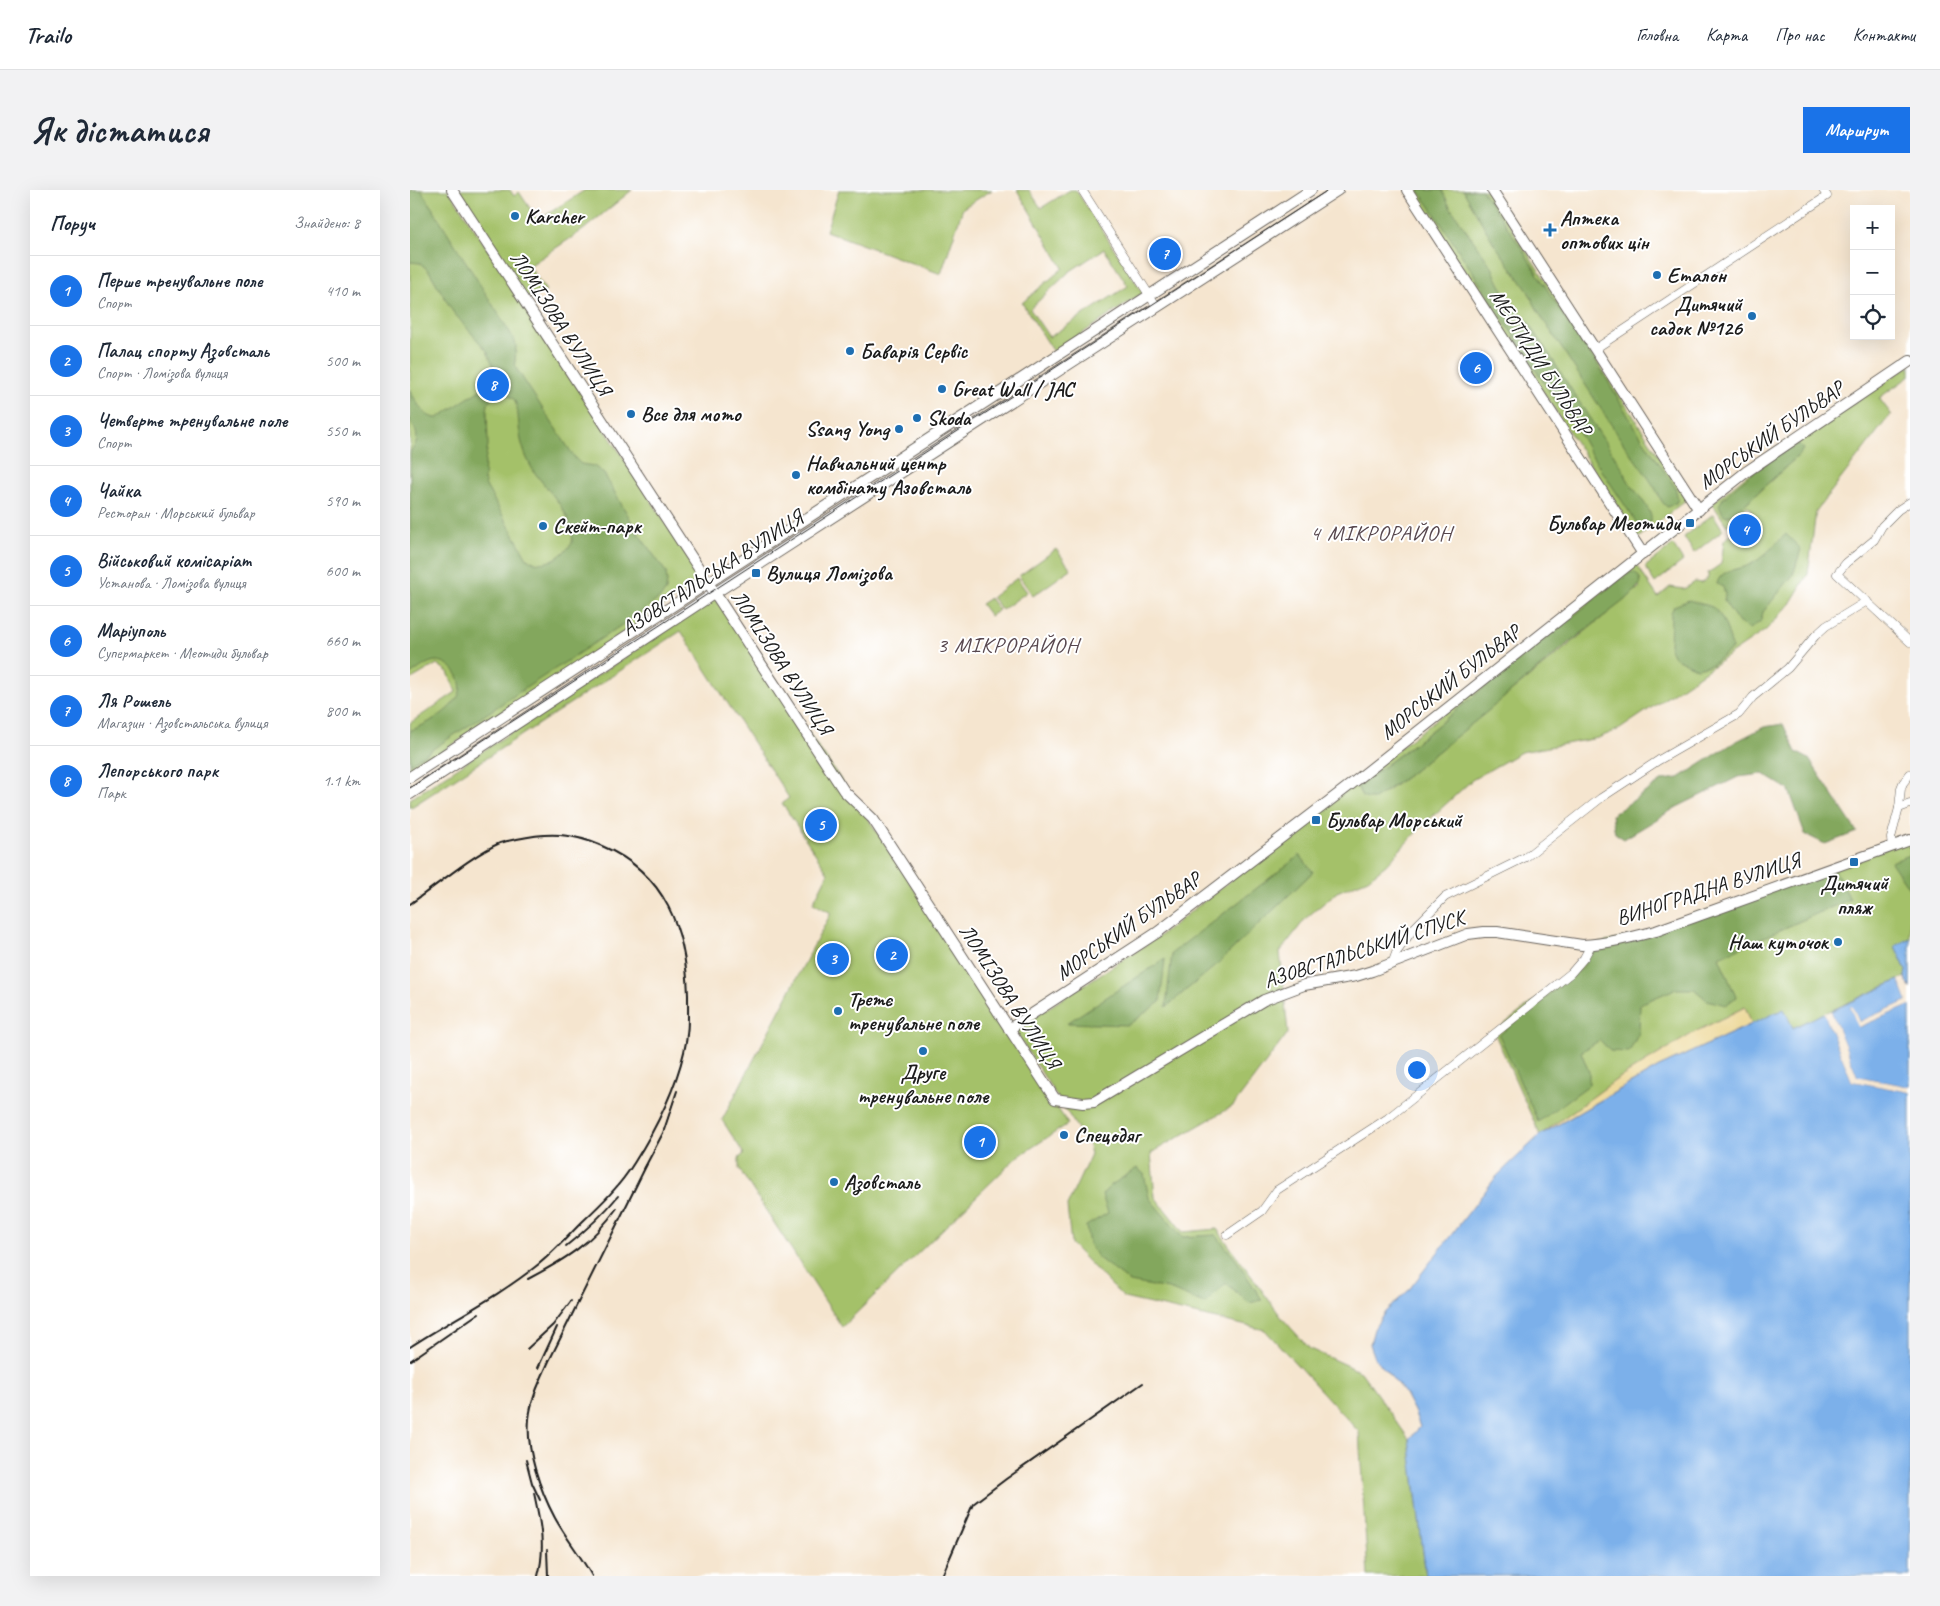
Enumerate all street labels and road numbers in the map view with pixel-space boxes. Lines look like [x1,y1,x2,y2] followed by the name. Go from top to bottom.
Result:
[505,246,619,403] street label: ЛОМІЗОВА ВУЛИЦЯ
[1484,284,1600,442] street label: МЕОТИДИ БУЛЬВАР
[1693,374,1851,495] street label: МОРСЬКИЙ БУЛЬВАР
[616,503,811,641] street label: АЗОВСТАЛЬСЬКА ВУЛИЦЯ
[726,585,840,742] street label: ЛОМІЗОВА ВУЛИЦЯ
[1375,617,1528,745] street label: МОРСЬКИЙ БУЛЬВАР
[1613,846,1807,931] street label: ВИНОГРАДНА ВУЛИЦЯ
[1050,865,1208,986] street label: МОРСЬКИЙ БУЛЬВАР
[1261,903,1472,994] street label: АЗОВСТАЛЬСЬКИЙ СПУСК
[954,919,1068,1076] street label: ЛОМІЗОВА ВУЛИЦЯ

